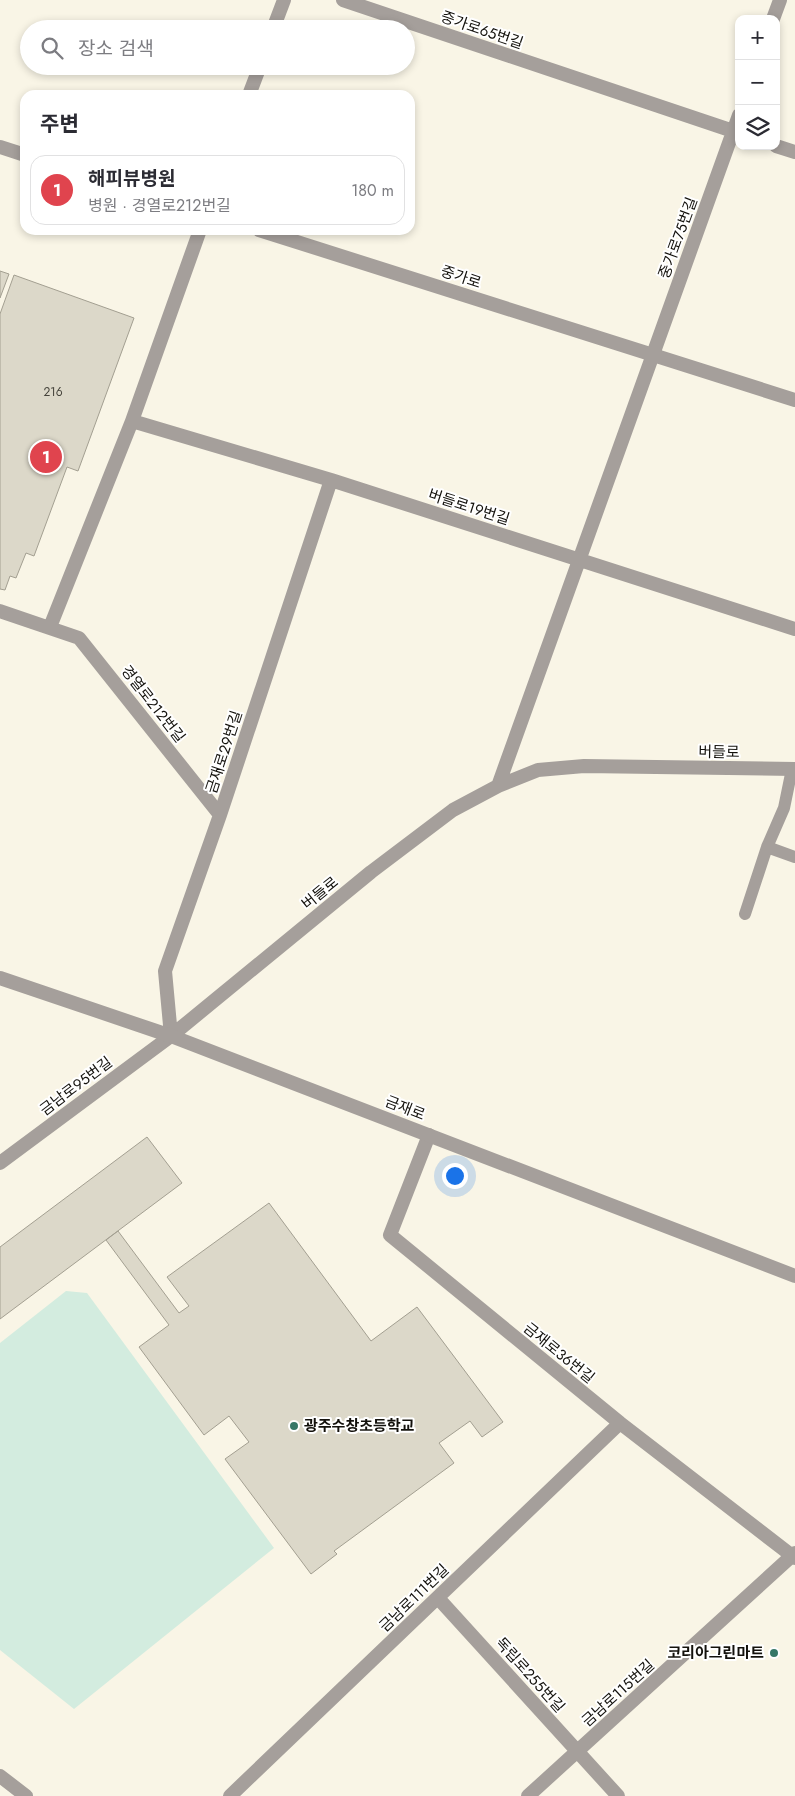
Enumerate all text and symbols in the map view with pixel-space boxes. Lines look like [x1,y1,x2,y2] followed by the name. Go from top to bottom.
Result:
[438,6,526,54] street label: 중가로65번길
[735,15,780,150] map controls
[735,15,780,60] button: +
[20,20,415,75] search box
[38,34,66,62] icon: search
[78,35,154,62] text: 장소 검색
[735,60,780,105] button: −
[735,105,780,150] button: layers
[40,109,79,139] text: 주변
[88,165,175,192] text: 해피뷰병원
[53,179,61,202] text: 1
[351,179,394,202] text: 180 m
[88,194,231,217] text: 병원 · 경열로212번길
[653,194,703,282] street label: 중가로75번길
[438,260,484,294] street label: 중가로
[43,383,63,401] house number: 216
[30,438,62,476] pin: 1
[425,483,513,531] street label: 버들로19번길
[116,661,190,747] street label: 경열로212번길
[200,708,248,796] street label: 금재로29번길
[698,741,740,763] street label: 버들로
[297,871,343,915] street label: 버들로
[35,1051,117,1121] street label: 금남로95번길
[382,1090,428,1126] street label: 금재로
[442,1163,468,1189] your location
[519,1317,599,1389] street label: 금재로36번길
[304,1415,415,1437] place label: 광주수창초등학교
[288,1420,300,1432] marker: 광주수창초등학교
[374,1559,454,1637] street label: 금남로111번길
[490,1633,570,1717] street label: 독립로255번길
[667,1642,764,1664] place label: 코리아그린마트
[768,1647,780,1659] marker: 코리아그린마트
[577,1654,659,1732] street label: 금남로115번길

